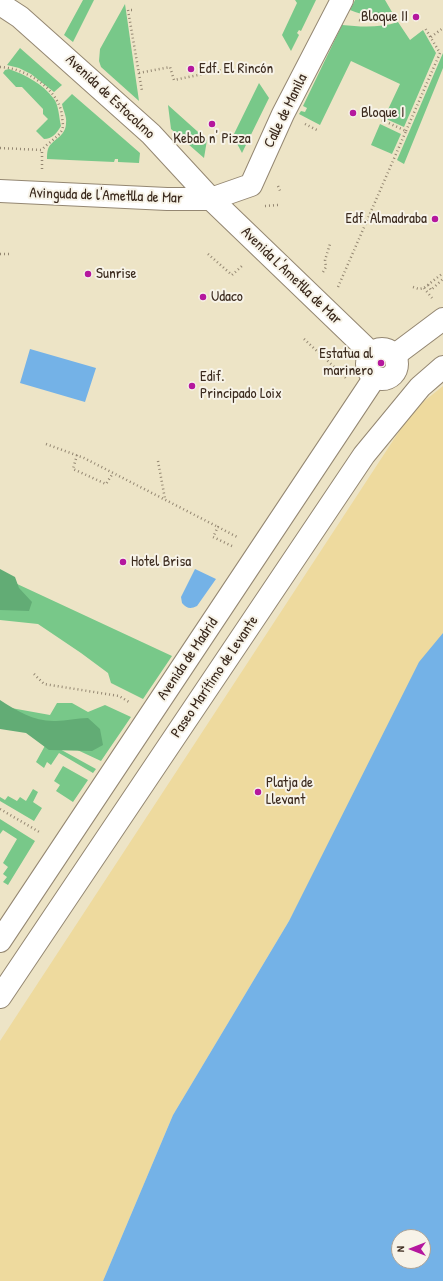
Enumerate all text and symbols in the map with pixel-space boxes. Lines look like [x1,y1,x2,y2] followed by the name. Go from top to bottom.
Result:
[361,8,408,26] place label: Bloque II
[411,12,421,22] marker: Bloque II
[62,51,158,143] street label: Avenida de Estocolmo
[199,60,273,78] place label: Edf. El Rincón
[186,64,196,74] marker: Edf. El Rincón
[260,71,312,151] street label: Calle de Manila
[361,104,405,122] place label: Bloque I
[348,108,358,118] marker: Bloque I
[207,119,217,129] marker: Kebab n' Pizza
[173,130,251,148] place label: Kebab n' Pizza
[29,184,183,208] street label: Avinguda de l'Ametlla de Mar
[346,210,427,228] place label: Edf. Almadraba
[430,214,440,224] marker: Edf. Almadraba
[237,223,345,329] street label: Avenida L'Ametlla de Mar
[96,265,137,283] place label: Sunrise
[83,269,93,279] marker: Sunrise
[211,288,243,306] place label: Udaco
[198,292,208,302] marker: Udaco
[319,345,373,380] place label: Estatua al marinero
[376,358,386,368] marker: Estatua al marinero
[200,368,282,403] place label: Edif. Principado Loix
[187,381,197,391] marker: Edif. Principado Loix
[131,553,191,571] place label: Hotel Brisa
[118,557,128,567] marker: Hotel Brisa
[168,613,262,741] street label: Paseo Marítimo de Levante
[154,614,222,704] street label: Avenida de Madrid
[266,774,313,809] place label: Platja de Llevant
[253,787,263,797] marker: Platja de Llevant
[391,1229,431,1269] north arrow
[393,1246,407,1252] text: N

